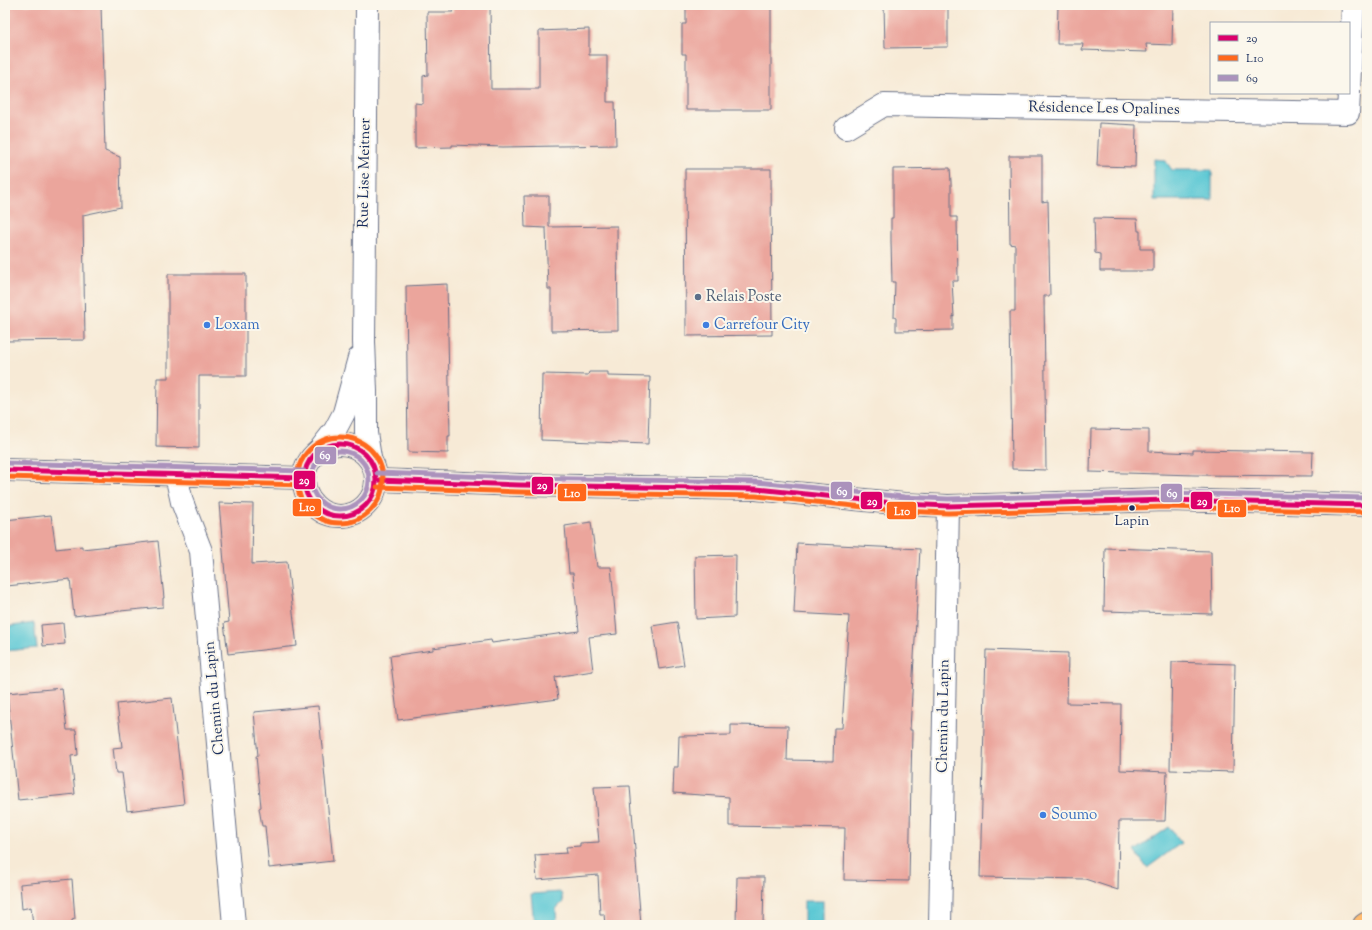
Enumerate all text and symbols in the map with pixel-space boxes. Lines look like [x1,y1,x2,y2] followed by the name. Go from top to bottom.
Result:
[1210,22,1350,94] legend
[1246,30,1258,48] text: 29
[1246,50,1264,68] text: L10
[1246,70,1258,88] text: 69
[1028,97,1180,121] street label: Résidence Les Opalines
[354,118,376,228] street label: Rue Lise Meitner
[706,287,782,308] place label: Relais Poste
[693,292,703,302] marker: Relais Poste
[215,315,260,336] place label: Loxam
[714,315,811,336] place label: Carrefour City
[202,320,212,330] marker: Loxam
[701,320,711,330] marker: Carrefour City
[314,446,337,465] line badge: 69
[320,448,331,464] text: 69
[293,470,316,490] line badge: 29
[299,473,310,489] text: 29
[531,476,554,495] line badge: 29
[537,478,548,494] text: 29
[830,481,853,500] line badge: 69
[557,483,587,502] line badge: L10
[1160,483,1183,503] line badge: 69
[837,484,848,500] text: 69
[563,486,580,502] text: L10
[1167,486,1178,502] text: 69
[860,491,883,510] line badge: 29
[1190,491,1213,510] line badge: 29
[867,494,878,510] text: 29
[1197,494,1208,510] text: 29
[292,498,322,517] line badge: L10
[1217,499,1247,518] line badge: L10
[298,500,315,516] text: L10
[886,501,917,520] line badge: L10
[1223,501,1240,517] text: L10
[1127,503,1137,513] marker: Lapin
[893,504,910,520] text: L10
[1115,512,1149,532] place label: Lapin
[200,640,230,756] street label: Chemin du Lapin
[933,659,955,773] street label: Chemin du Lapin
[1051,805,1097,826] place label: Soumo
[1038,810,1048,820] marker: Soumo

